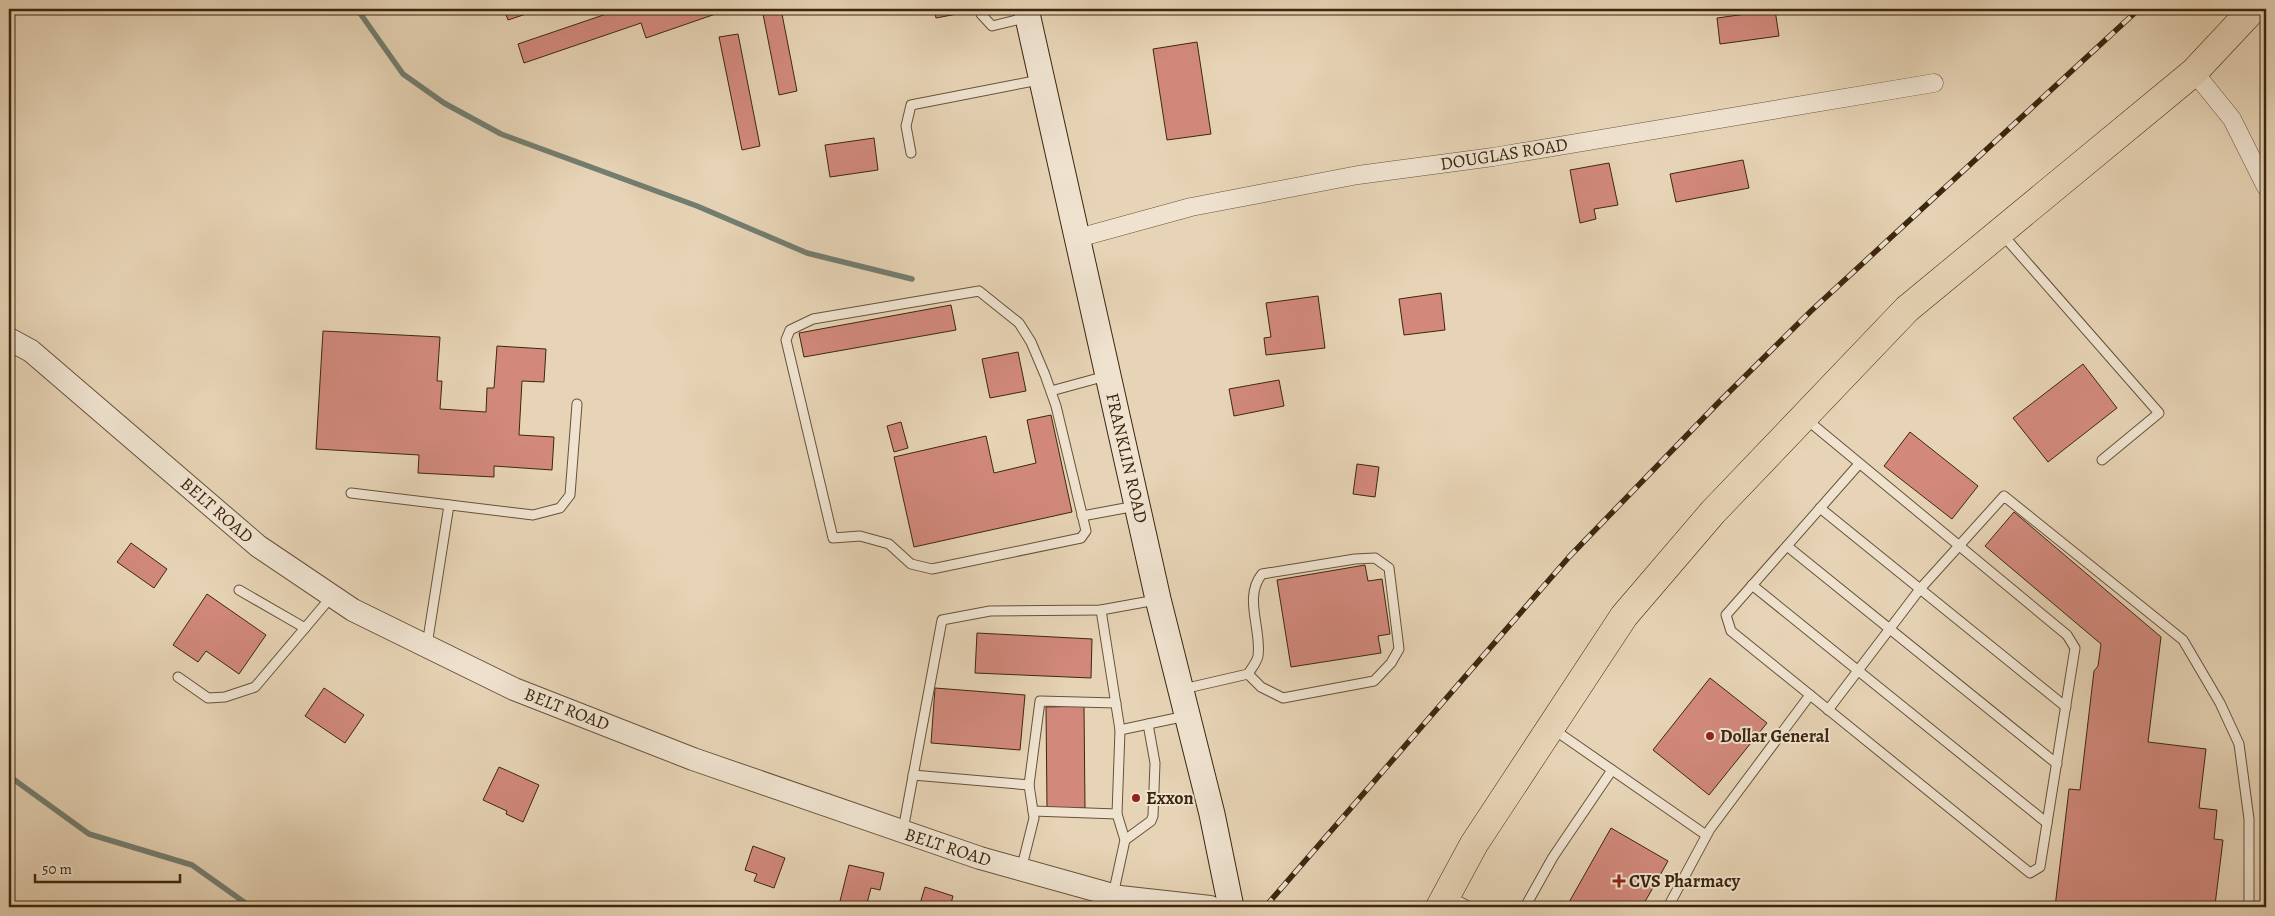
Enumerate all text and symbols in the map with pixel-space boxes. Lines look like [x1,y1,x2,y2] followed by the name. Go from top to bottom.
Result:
[1439,132,1569,176] street label: DOUGLAS ROAD
[1100,390,1154,526] street label: FRANKLIN ROAD
[175,472,259,548] street label: BELT ROAD
[521,682,613,736] street label: BELT ROAD
[1720,724,1830,748] place label: Dollar General
[1704,730,1716,742] marker: Dollar General
[1146,786,1194,810] place label: Exxon
[1130,792,1142,804] marker: Exxon
[902,822,994,872] street label: BELT ROAD
[35,851,180,883] scale bar
[42,859,72,879] text: 50 m
[1629,869,1741,893] place label: CVS Pharmacy
[1613,875,1625,887] marker: CVS Pharmacy

